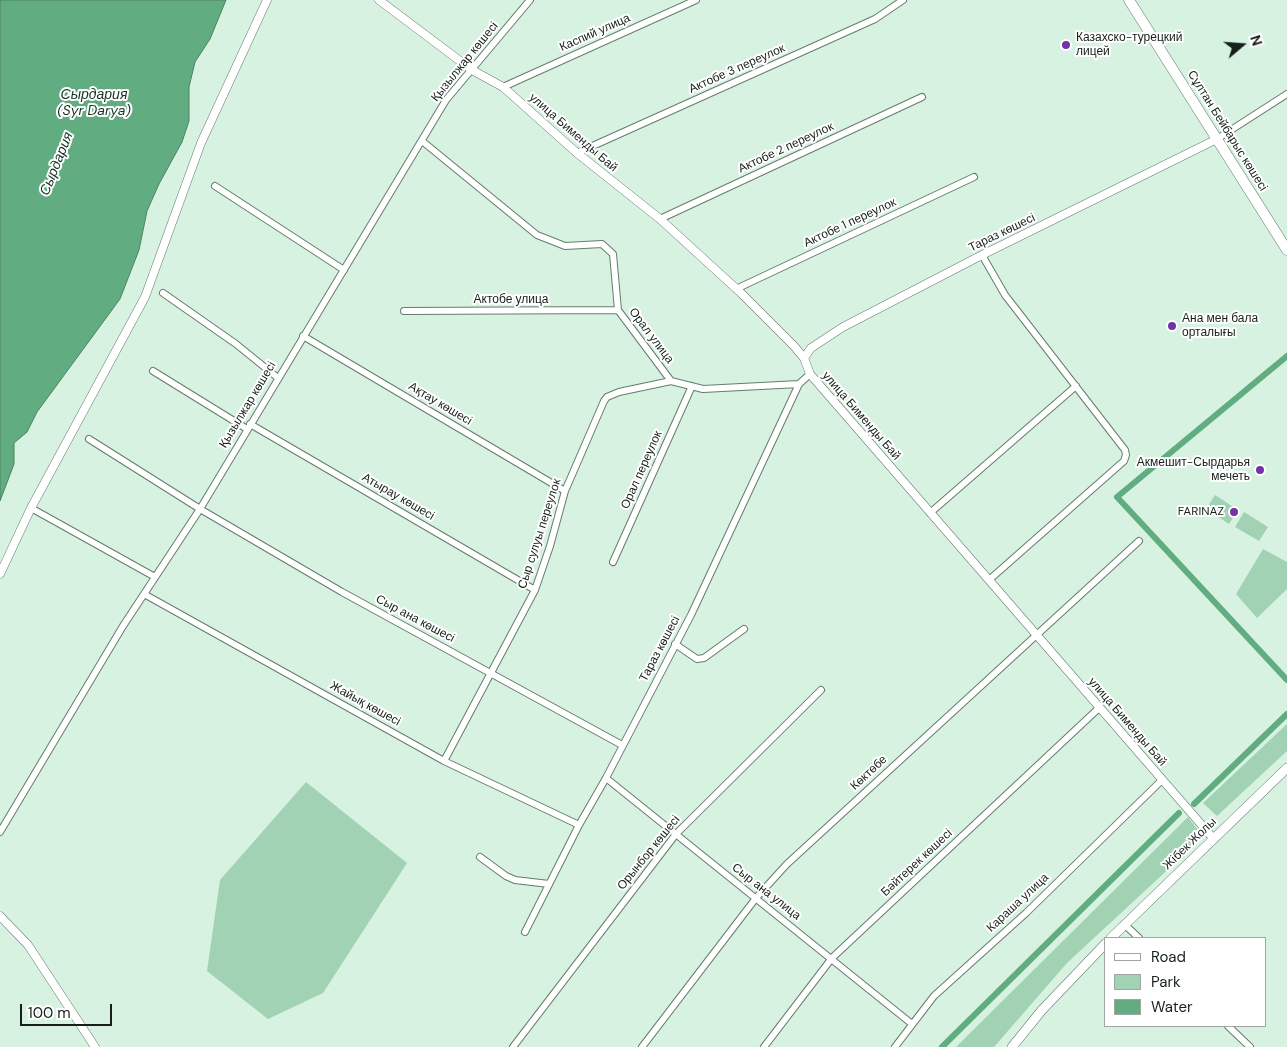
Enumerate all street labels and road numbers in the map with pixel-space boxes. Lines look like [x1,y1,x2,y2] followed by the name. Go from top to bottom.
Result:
[557,11,633,55] street label: Каспий улица
[429,19,501,105] street label: Қызылжар көшесі
[687,41,787,97] street label: Актобе 3 переулок
[1184,68,1270,194] street label: Сұлтан Бейбарыс көшесі
[526,91,620,175] street label: улица Бименды Бай
[736,120,836,176] street label: Актобе 2 переулок
[802,195,898,251] street label: Актобе 1 переулок
[966,211,1038,255] street label: Тараз көшесі
[473,293,549,307] street label: Актобе улица
[625,305,677,367] street label: Орал улица
[217,359,279,451] street label: Қызылжар көшесі
[819,369,903,463] street label: улица Бименды Бай
[406,379,474,429] street label: Ақтау көшесі
[618,429,666,511] street label: Орал переулок
[359,470,437,524] street label: Атырау көшесі
[515,477,565,591] street label: Сыр сулуы переулок
[373,592,457,646] street label: Сыр ана көшесі
[637,614,683,684] street label: Тараз көшесі
[1085,675,1169,769] street label: улица Бименды Бай
[327,679,403,729] street label: Жайық көшесі
[848,753,890,793] street label: Көктөбе
[615,813,683,893] street label: Орынбор көшесі
[1160,815,1220,873] street label: Жібек Жолы
[878,826,956,900] street label: Бәйтерек көшесі
[729,861,803,923] street label: Сыр ана улица
[984,871,1052,935] street label: Караша улица

